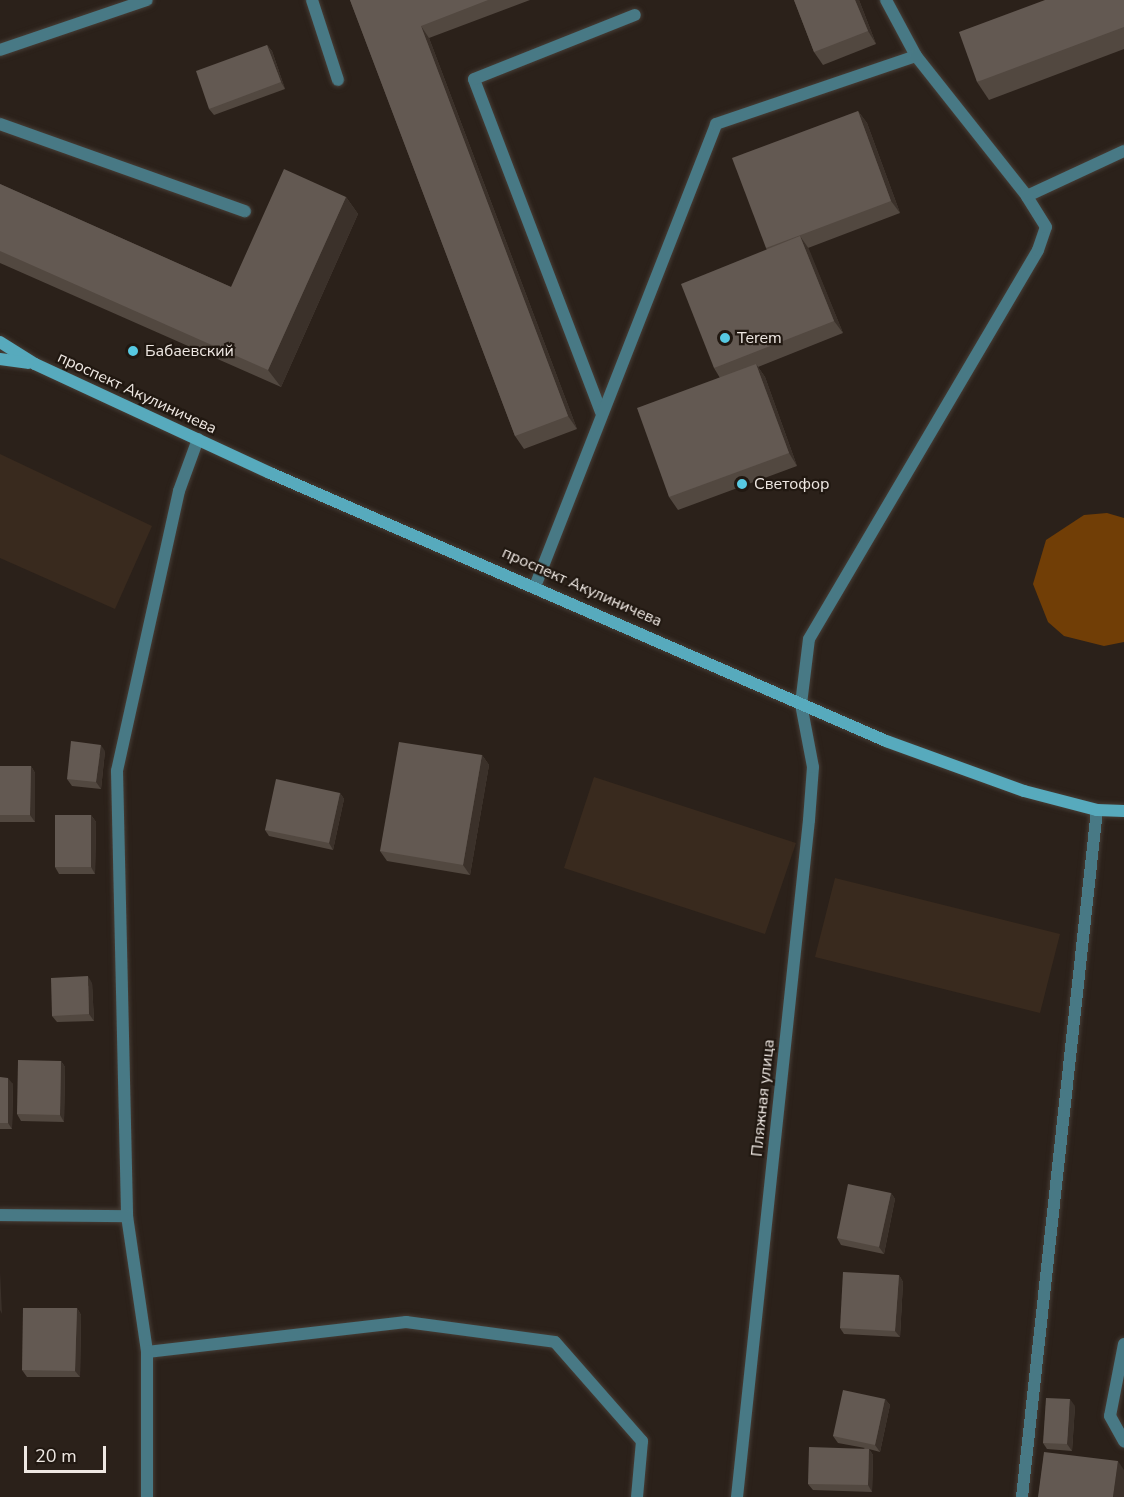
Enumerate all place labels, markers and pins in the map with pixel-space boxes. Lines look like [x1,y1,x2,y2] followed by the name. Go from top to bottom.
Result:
[737,328,782,348] place label: Terem
[718,331,732,345] marker: Terem
[145,341,234,361] place label: Бабаевский
[126,344,140,358] marker: Бабаевский
[754,474,830,494] place label: Светофор
[735,477,749,491] marker: Светофор

